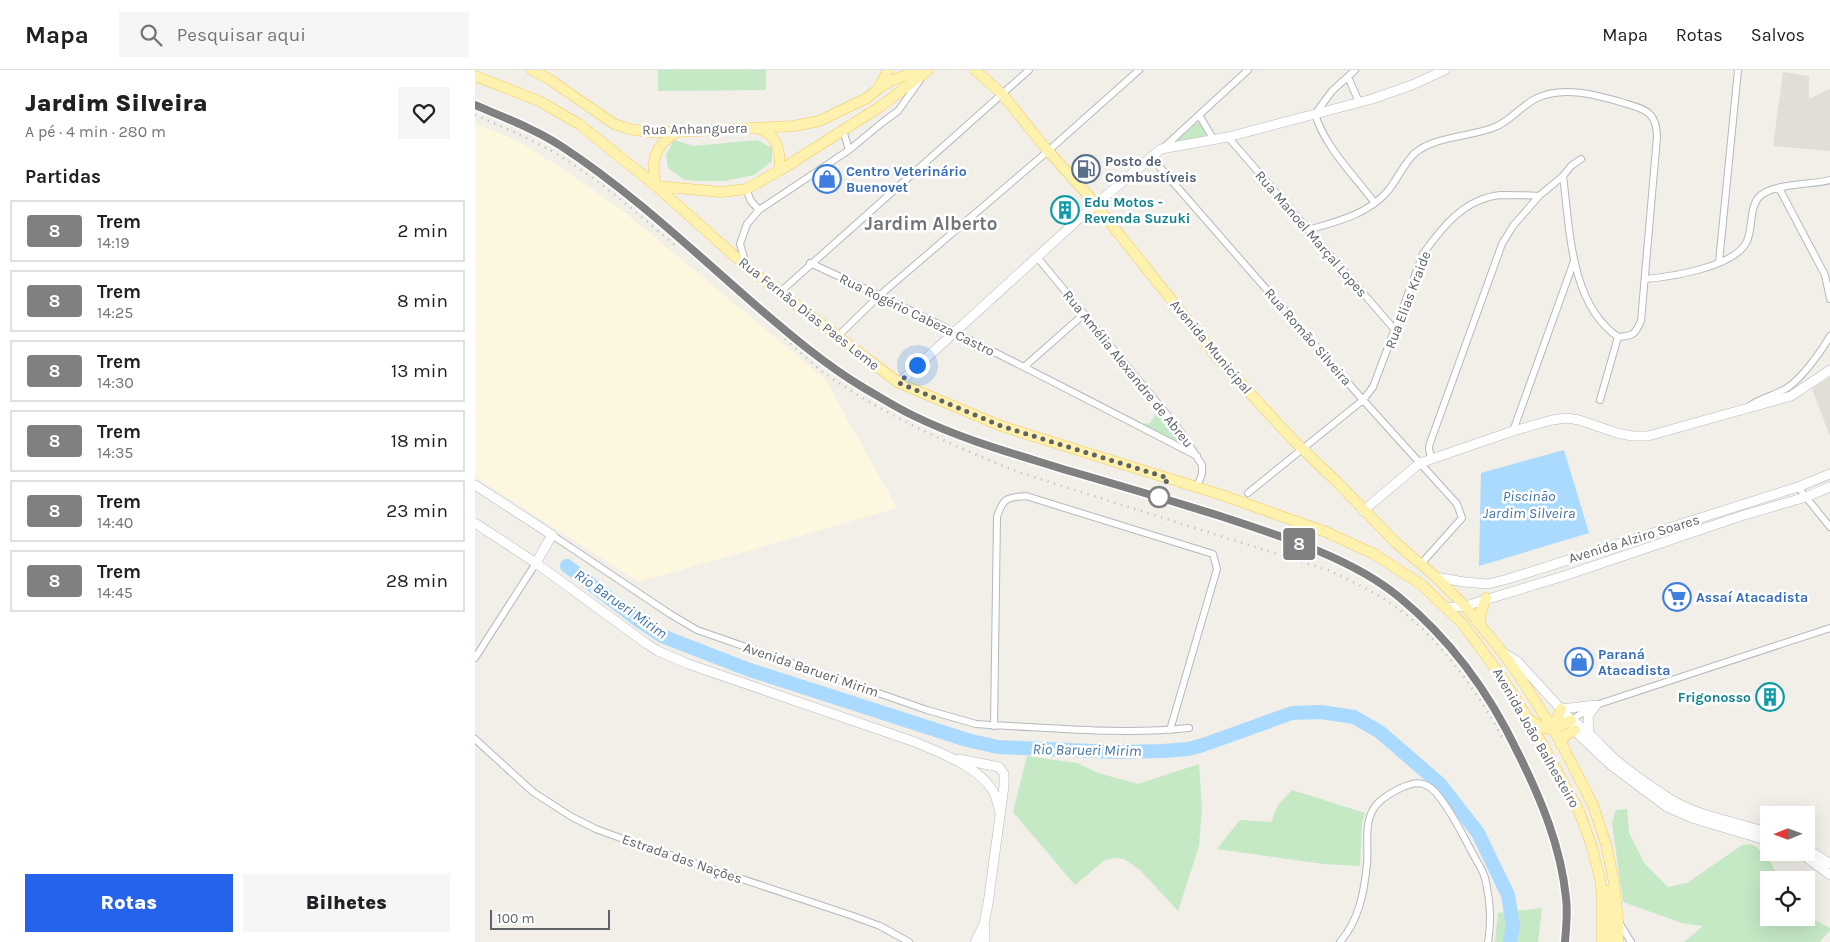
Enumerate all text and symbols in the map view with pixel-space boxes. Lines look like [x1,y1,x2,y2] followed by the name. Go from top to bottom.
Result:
[119,12,469,57] search box
[25,21,89,49] text: Mapa
[137,21,165,49] icon: search
[177,24,306,46] text: Pesquisar aqui
[1602,24,1648,46] text: Mapa
[1676,24,1723,46] text: Rotas
[1751,24,1805,46] text: Salvos
[398,87,450,139] button: heart
[25,89,208,117] text: Jardim Silveira
[642,120,748,138] street label: Rua Anhanguera
[25,122,166,141] text: A pé · 4 min · 280 m
[1105,153,1197,186] place label: Posto de Combustíveis
[1071,154,1101,184] fuel station icon: Posto de Combustíveis
[846,163,967,196] place label: Centro Veterinário Buenovet
[812,164,842,194] shop icon: Centro Veterinário Buenovet
[25,166,101,188] text: Partidas
[1251,167,1371,301] street label: Rua Manoel Marçal Lopes
[1084,194,1190,227] place label: Edu Motos - Revenda Suzuki
[1050,195,1080,225] building icon: Edu Motos - Revenda Suzuki
[97,211,141,233] text: Trem
[865,213,997,235] district label: Jardim Alberto
[49,220,60,242] text: 8
[398,220,448,242] text: 2 min
[97,233,129,252] text: 14:19
[1382,249,1434,351] street label: Rua Elias Kraide
[735,254,883,374] street label: Rua Fernão Dias Paes Leme
[837,270,997,360] street label: Rua Rogério Cabeza Castro
[97,281,141,303] text: Trem
[1261,285,1355,389] street label: Rua Romão Silveira
[1059,287,1197,451] street label: Rua Amélia Alexandre de Abreu
[49,290,60,312] text: 8
[397,290,448,312] text: 8 min
[1167,296,1255,398] street label: Avenida Municipal
[97,303,133,322] text: 14:25
[97,351,141,373] text: Trem
[905,353,930,378] your location
[49,360,60,382] text: 8
[391,360,448,382] text: 13 min
[97,373,134,392] text: 14:30
[97,421,141,443] text: Trem
[49,430,60,452] text: 8
[391,430,448,452] text: 18 min
[97,443,133,462] text: 14:35
[1148,486,1170,508] unlabelled marker
[1483,487,1575,522] water label: Piscinão Jardim Silveira
[97,491,141,513] text: Trem
[49,500,60,522] text: 8
[386,500,448,522] text: 23 min
[1566,511,1702,567] street label: Avenida Alziro Soares
[97,513,133,532] text: 14:40
[1283,528,1315,560] line badge: 8
[1293,533,1305,555] text: 8
[97,561,141,583] text: Trem
[571,565,671,643] water label: Rio Barueri Mirim
[49,570,60,592] text: 8
[386,570,448,592] text: 28 min
[1662,582,1692,612] supermarket icon: Assaí Atacadista
[97,583,133,602] text: 14:45
[1696,589,1808,606] place label: Assaí Atacadista
[741,639,881,701] street label: Avenida Barueri Mirim
[1598,646,1670,679] place label: Paraná Atacadista
[1564,647,1594,677] shop icon: Paraná Atacadista
[1489,665,1583,811] street label: Avenida João Balhesteiro
[1755,682,1785,712] building icon: Frigonosso
[1678,689,1751,706] place label: Frigonosso
[1032,740,1142,760] water label: Rio Barueri Mirim
[1760,806,1815,861] north arrow
[1760,806,1815,926] map controls
[620,830,744,888] street label: Estrada das Nações
[1760,871,1815,926] button: locate
[25,874,233,932] button: Rotas
[243,874,450,932] button: Bilhetes
[490,907,610,930] scale bar
[497,910,535,927] text: 100 m

